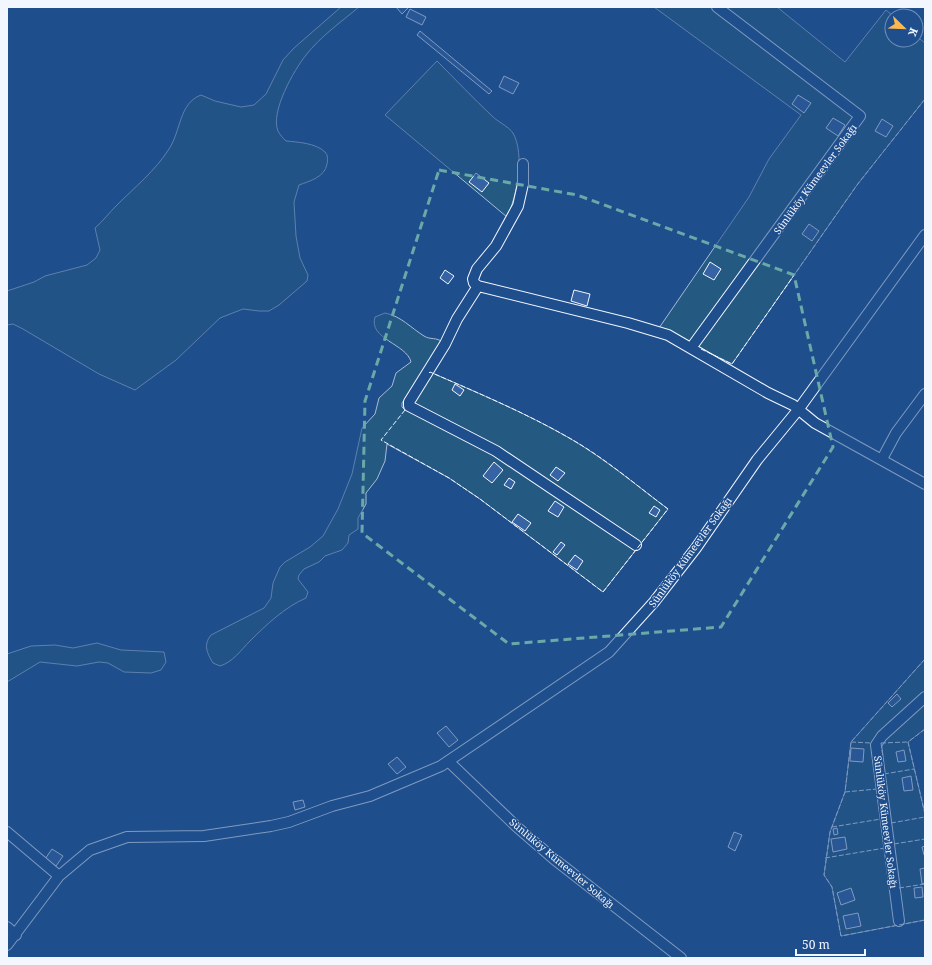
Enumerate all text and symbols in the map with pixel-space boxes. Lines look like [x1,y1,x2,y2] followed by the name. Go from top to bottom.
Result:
[884,8,924,48] north arrow
[905,25,922,40] text: K
[770,120,860,237] street label: Sünlüköy Kümeevler Sokağı
[645,493,735,610] street label: Sünlüköy Kümeevler Sokağı
[871,755,901,890] street label: Sünlüköy Kümeevler Sokağı
[506,815,618,912] street label: Sünlüköy Kümeevler Sokağı
[796,931,865,957] scale bar
[802,936,830,953] text: 50 m

